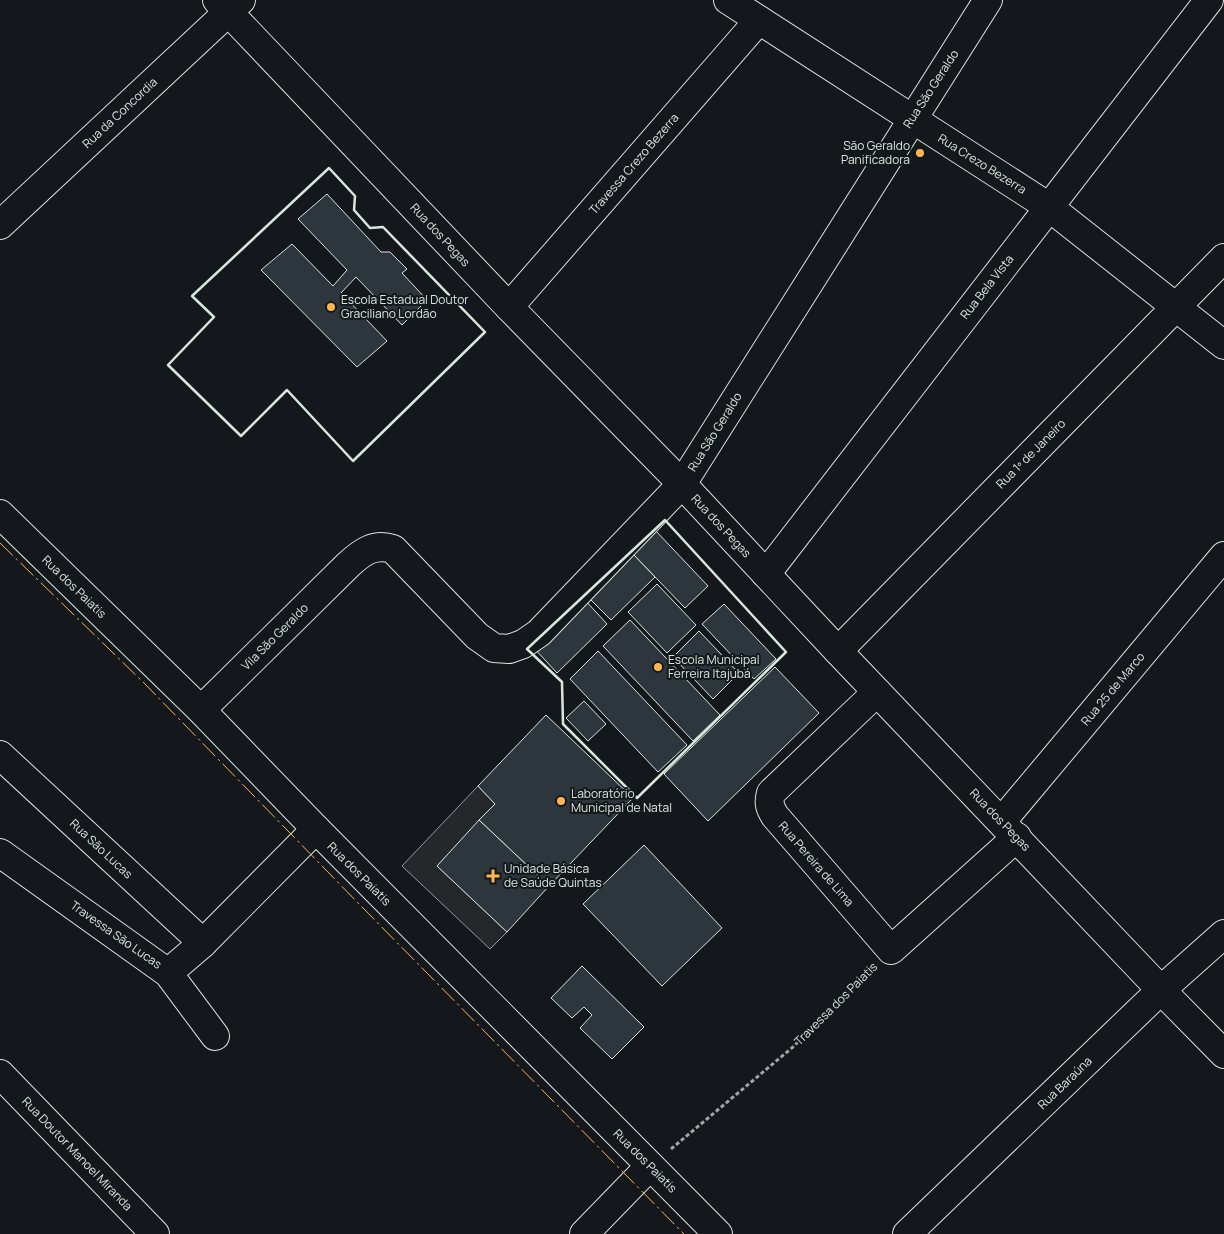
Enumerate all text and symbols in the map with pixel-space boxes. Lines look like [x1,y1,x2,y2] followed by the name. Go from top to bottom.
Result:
[899,46,962,131] street label: Rua São Geraldo
[78,73,161,152] street label: Rua da Concordia
[585,109,682,218] street label: Travessa Crezo Bezerra
[935,130,1030,198] street label: Rua Crezo Bezerra
[841,137,910,168] place label: São Geraldo Panificadora
[914,147,926,159] marker: São Geraldo Panificadora
[407,199,474,270] street label: Rua dos Pegas
[956,251,1017,322] street label: Rua Bela Vista
[341,291,469,322] place label: Escola Estadual Doutor Graciliano Lordão
[325,301,337,313] marker: Escola Estadual Doutor Graciliano Lordão
[683,389,746,475] street label: Rua São Geraldo
[992,415,1069,492] street label: Rua 1º de Janeiro
[688,490,755,561] street label: Rua dos Pegas
[38,551,110,622] street label: Rua dos Paiatis
[237,599,312,674] street label: Vila São Geraldo
[1077,648,1148,729] street label: Rua 25 de Marco
[668,651,760,682] place label: Escola Municipal Ferreira Itajubá
[652,661,664,673] marker: Escola Municipal Ferreira Itajubá
[571,785,672,816] place label: Laboratório Municipal de Natal
[966,785,1035,855] street label: Rua dos Pegas
[555,795,567,807] marker: Laboratório Municipal de Natal
[66,815,136,882] street label: Rua São Lucas
[775,818,858,910] street label: Rua Pereira de Lima
[324,838,395,909] street label: Rua dos Paiatis
[504,860,602,891] place label: Unidade Básica de Saúde Quintas
[486,869,500,883] marker: Unidade Básica de Saúde Quintas
[67,897,165,973] street label: Travessa São Lucas
[790,958,881,1049] street label: Travessa dos Paiatis
[1034,1052,1096,1113] street label: Rua Baraúna
[18,1093,136,1214] street label: Rua Doutor Manoel Miranda
[610,1125,681,1196] street label: Rua dos Paiatis

